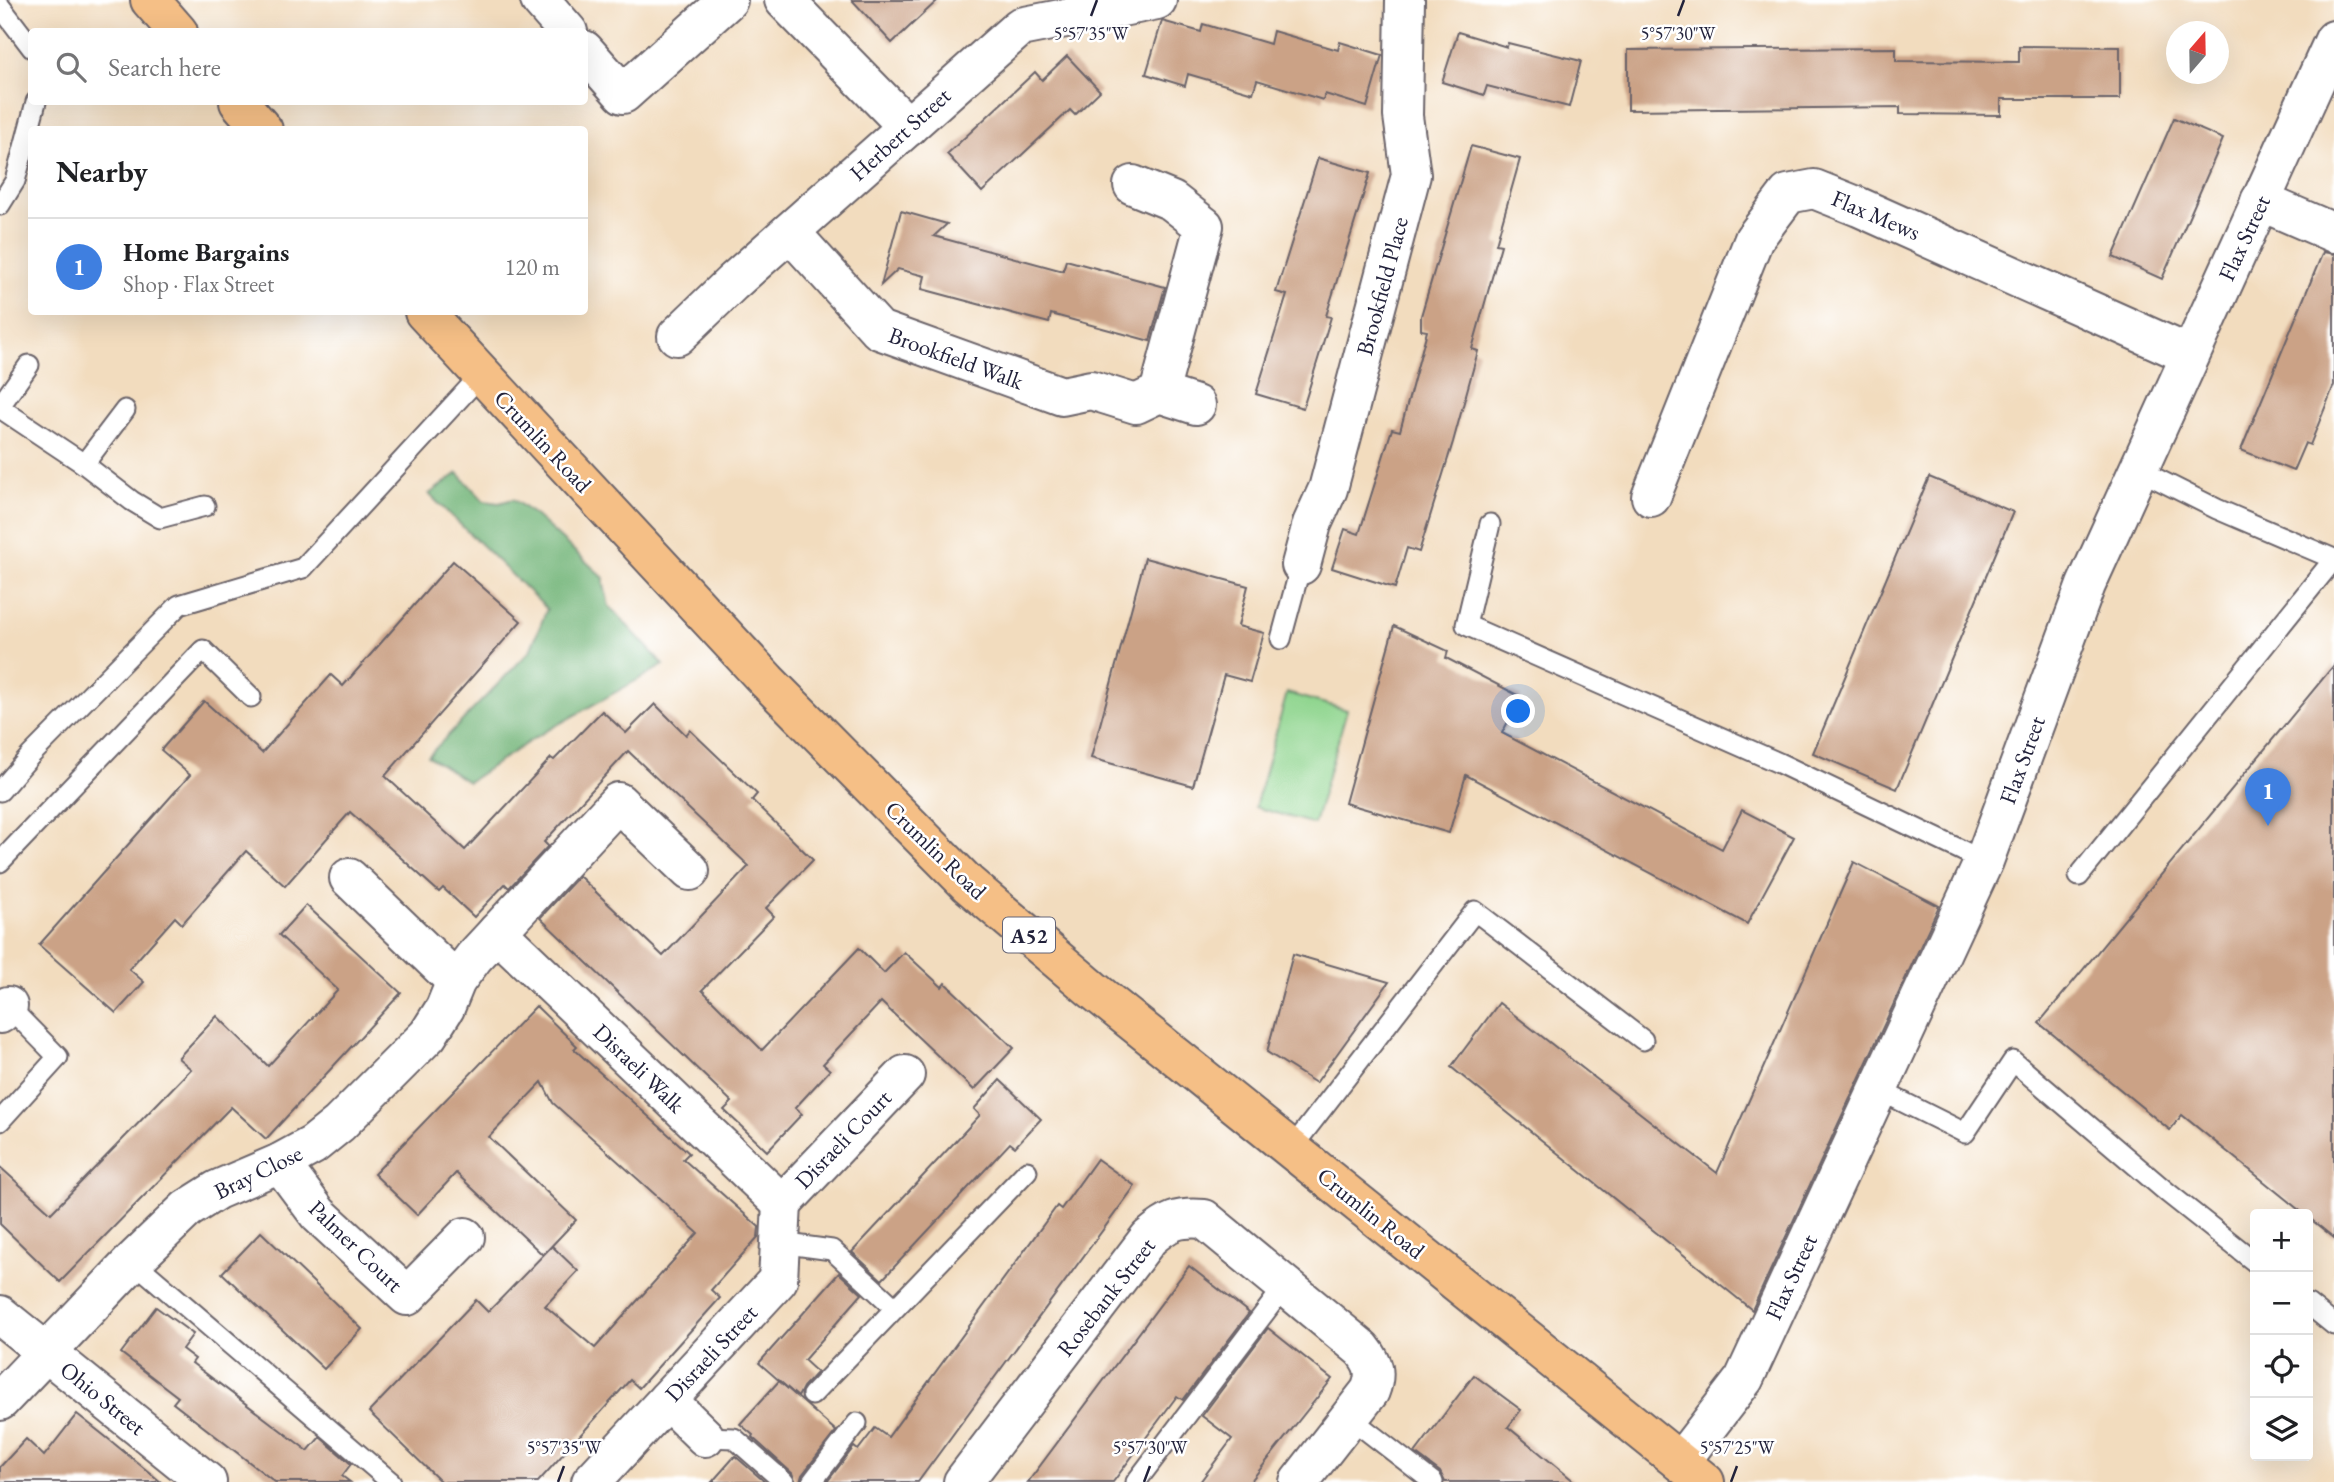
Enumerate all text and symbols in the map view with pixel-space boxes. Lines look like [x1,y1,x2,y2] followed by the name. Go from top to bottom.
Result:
[2166,21,2229,84] north arrow
[1054,22,1129,45] text: 5°57'35"W
[1641,22,1716,45] text: 5°57'30"W
[28,28,588,105] search box
[52,48,90,86] icon: search
[108,50,221,84] text: Search here
[843,80,957,187] street label: Herbert Street
[56,152,148,191] text: Nearby
[1827,183,1925,247] street label: Flax Mews
[2211,189,2277,286] street label: Flax Street
[1349,213,1415,359] street label: Brookfield Place
[123,235,289,269] text: Home Bargains
[73,252,85,282] text: 1
[504,252,560,282] text: 120 m
[123,269,274,299] text: Shop · Flax Street
[884,320,1029,397] street label: Brookfield Walk
[488,383,599,499] street label: Crumlin Road
[1501,694,1535,728] your location
[1992,711,2052,808] street label: Flax Street
[2245,768,2291,826] pin: 1
[879,794,993,906] street label: Crumlin Road
[1003,918,1055,953] road number: A52
[587,1017,692,1120] street label: Disraeli Walk
[788,1082,898,1195] street label: Disraeli Court
[209,1138,307,1206] street label: Bray Close
[1311,1160,1431,1266] street label: Crumlin Road
[302,1193,410,1299] street label: Palmer Court
[2250,1209,2313,1461] map controls
[2250,1209,2313,1272] button: +
[1758,1228,1824,1325] street label: Flax Street
[1050,1231,1162,1363] street label: Rosebank Street
[2250,1272,2313,1335] button: −
[658,1297,764,1408] street label: Disraeli Street
[2250,1335,2313,1398] button: locate
[54,1354,153,1442] street label: Ohio Street
[2250,1398,2313,1461] button: layers
[527,1436,602,1459] text: 5°57'35"W
[1113,1436,1188,1459] text: 5°57'30"W
[1700,1436,1775,1459] text: 5°57'25"W

